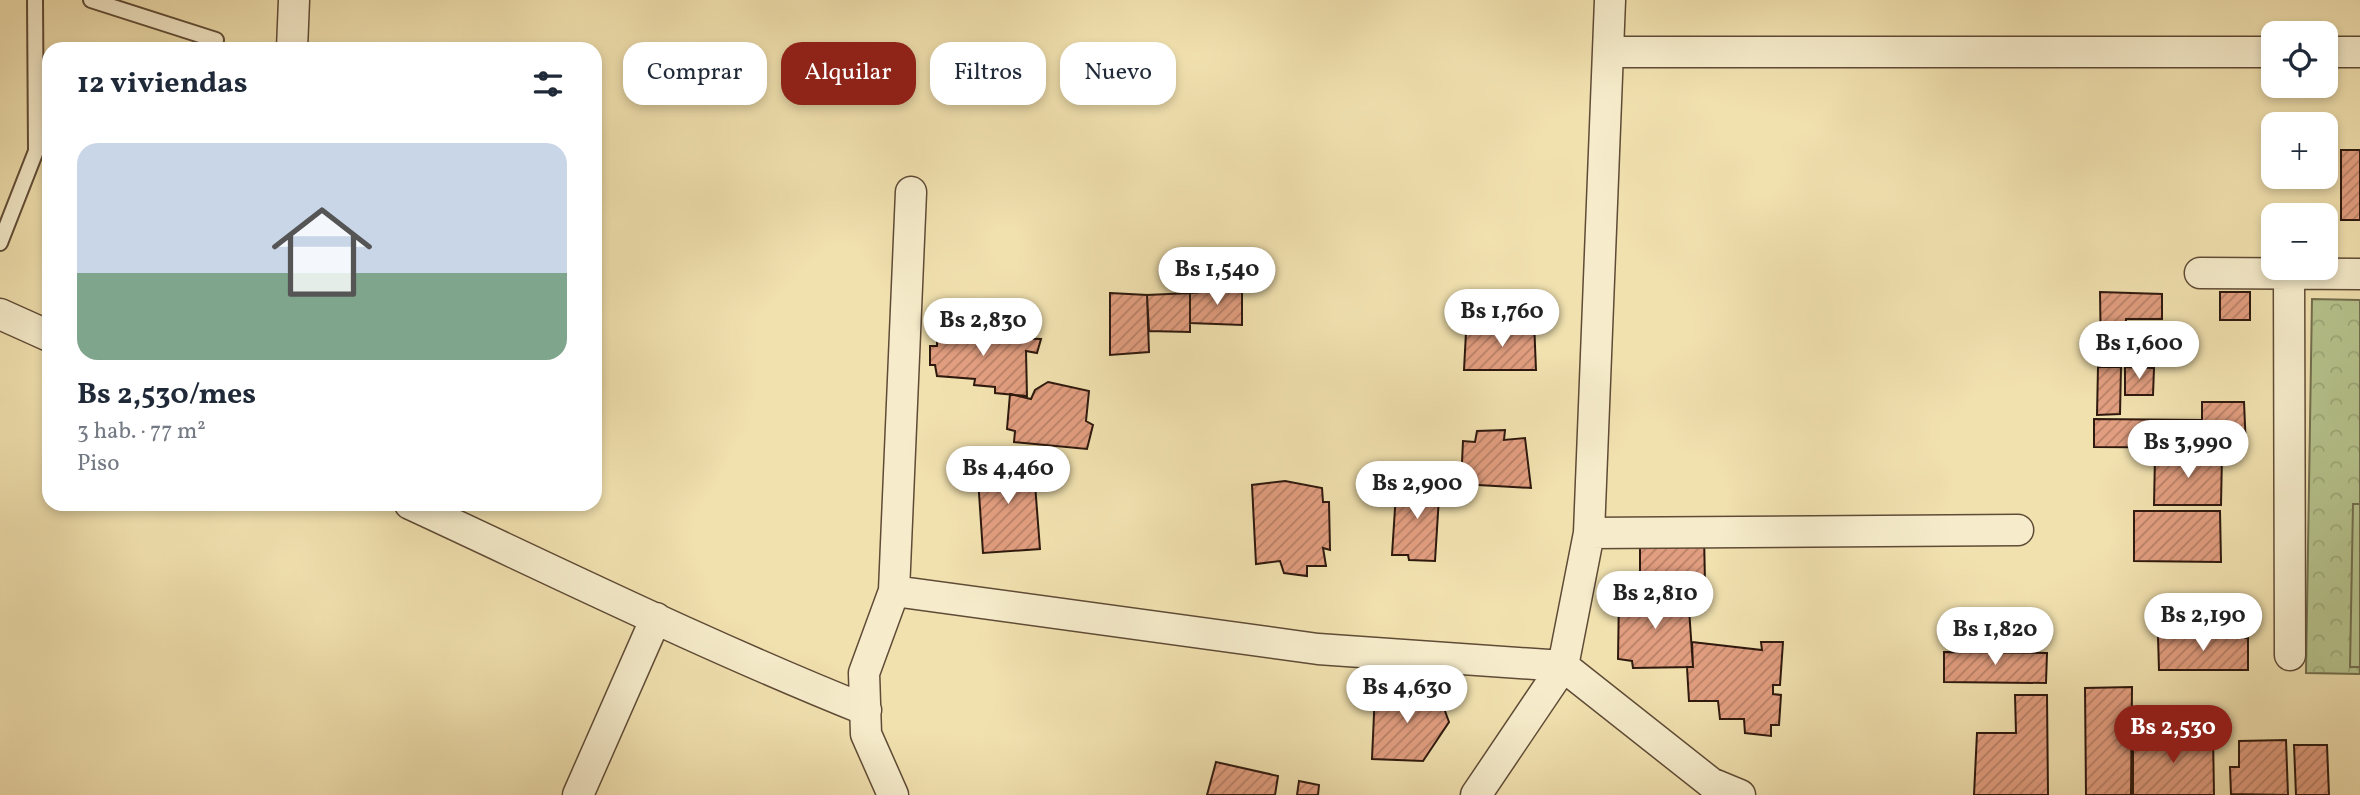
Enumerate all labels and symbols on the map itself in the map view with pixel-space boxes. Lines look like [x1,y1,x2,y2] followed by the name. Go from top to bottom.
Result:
[1145,247,1289,307] pin: Bs 1,540
[1430,290,1574,349] pin: Bs 1,760
[911,298,1055,358] pin: Bs 2,830
[2067,322,2211,381] pin: Bs 1,600
[2116,420,2260,480] pin: Bs 3,990
[936,447,1080,506] pin: Bs 4,460
[1345,462,1489,521] pin: Bs 2,900
[1583,572,1727,631] pin: Bs 2,810
[2131,594,2275,653] pin: Bs 2,190
[1923,608,2067,667] pin: Bs 1,820
[1335,666,1479,725] pin: Bs 4,630
[2101,706,2245,765] pin: Bs 2,530

